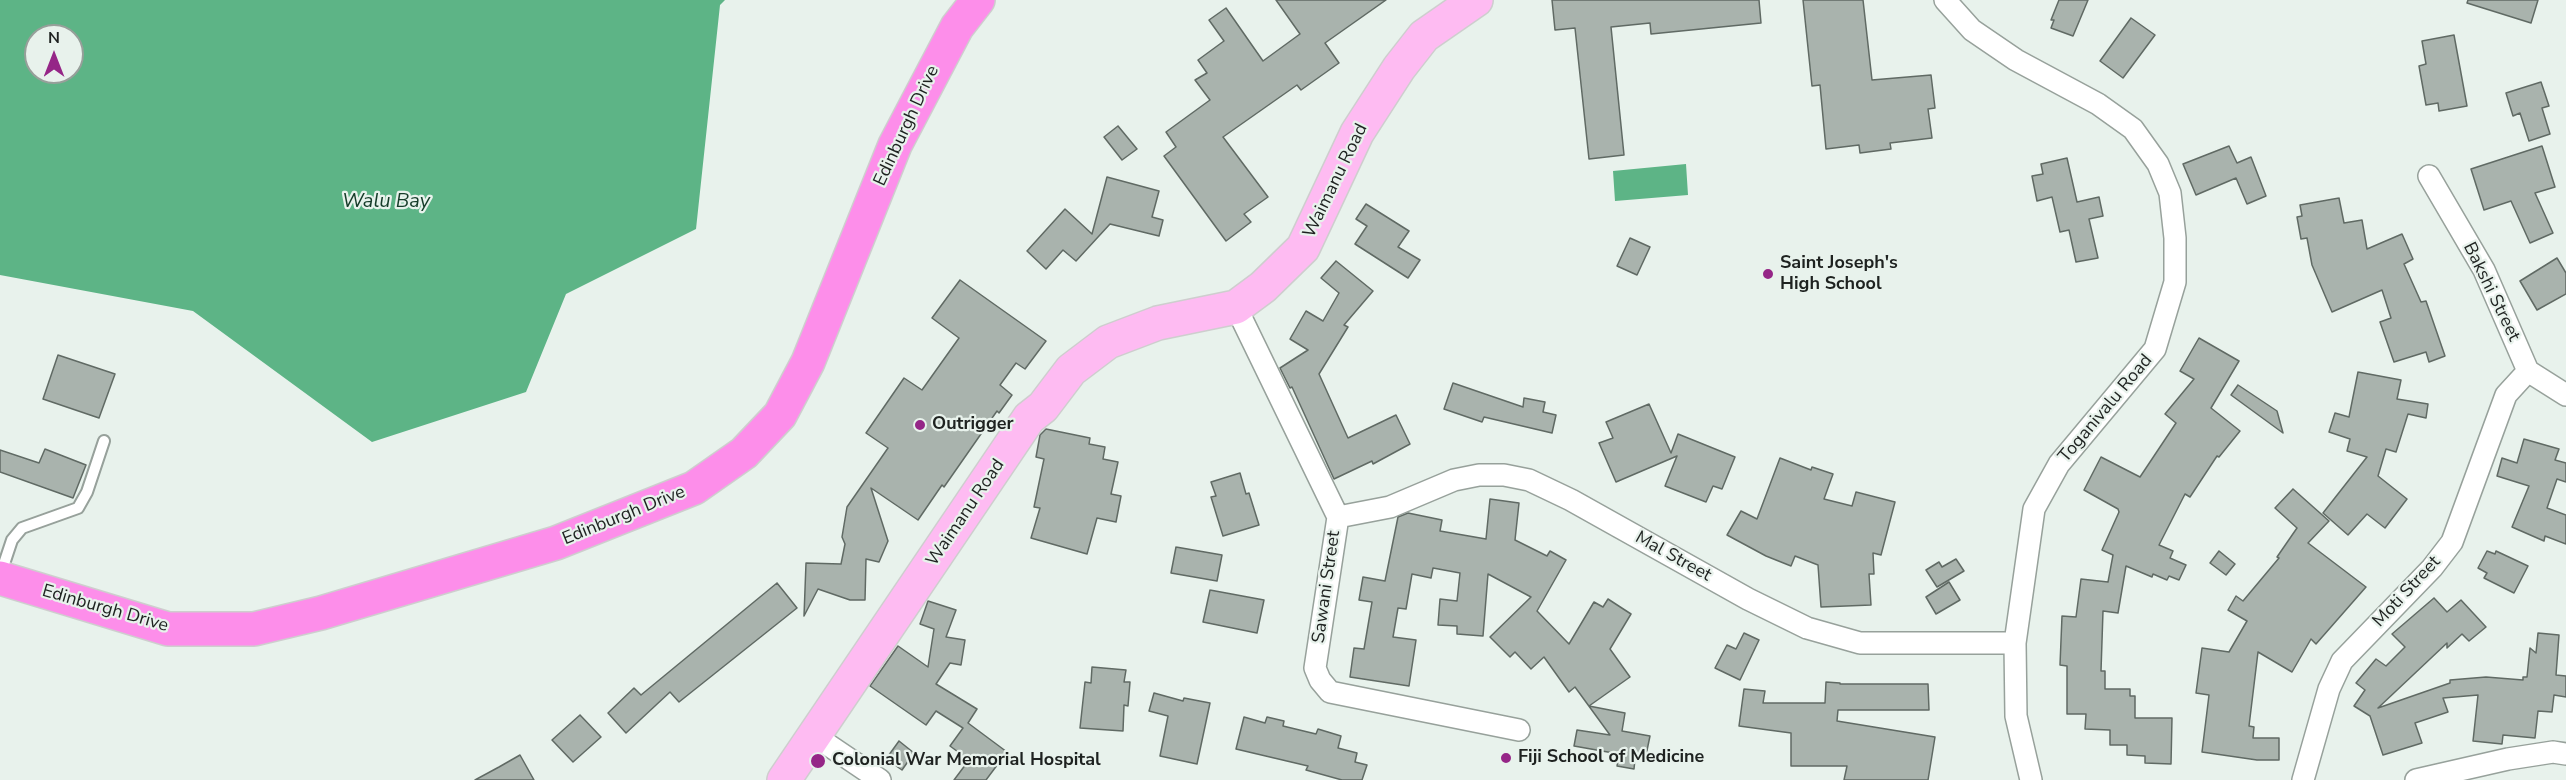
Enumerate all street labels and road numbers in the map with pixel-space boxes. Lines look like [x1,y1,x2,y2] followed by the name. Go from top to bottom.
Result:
[870,62,944,190] street label: Edinburgh Drive
[1299,120,1373,242] street label: Waimanu Road
[2458,239,2524,345] street label: Bakshi Street
[2054,351,2158,467] street label: Toganivalu Road
[922,455,1010,571] street label: Waimanu Road
[560,482,688,550] street label: Edinburgh Drive
[1631,527,1715,587] street label: Mal Street
[1308,529,1346,645] street label: Sawani Street
[2369,552,2445,632] street label: Moti Street
[39,581,171,637] street label: Edinburgh Drive

